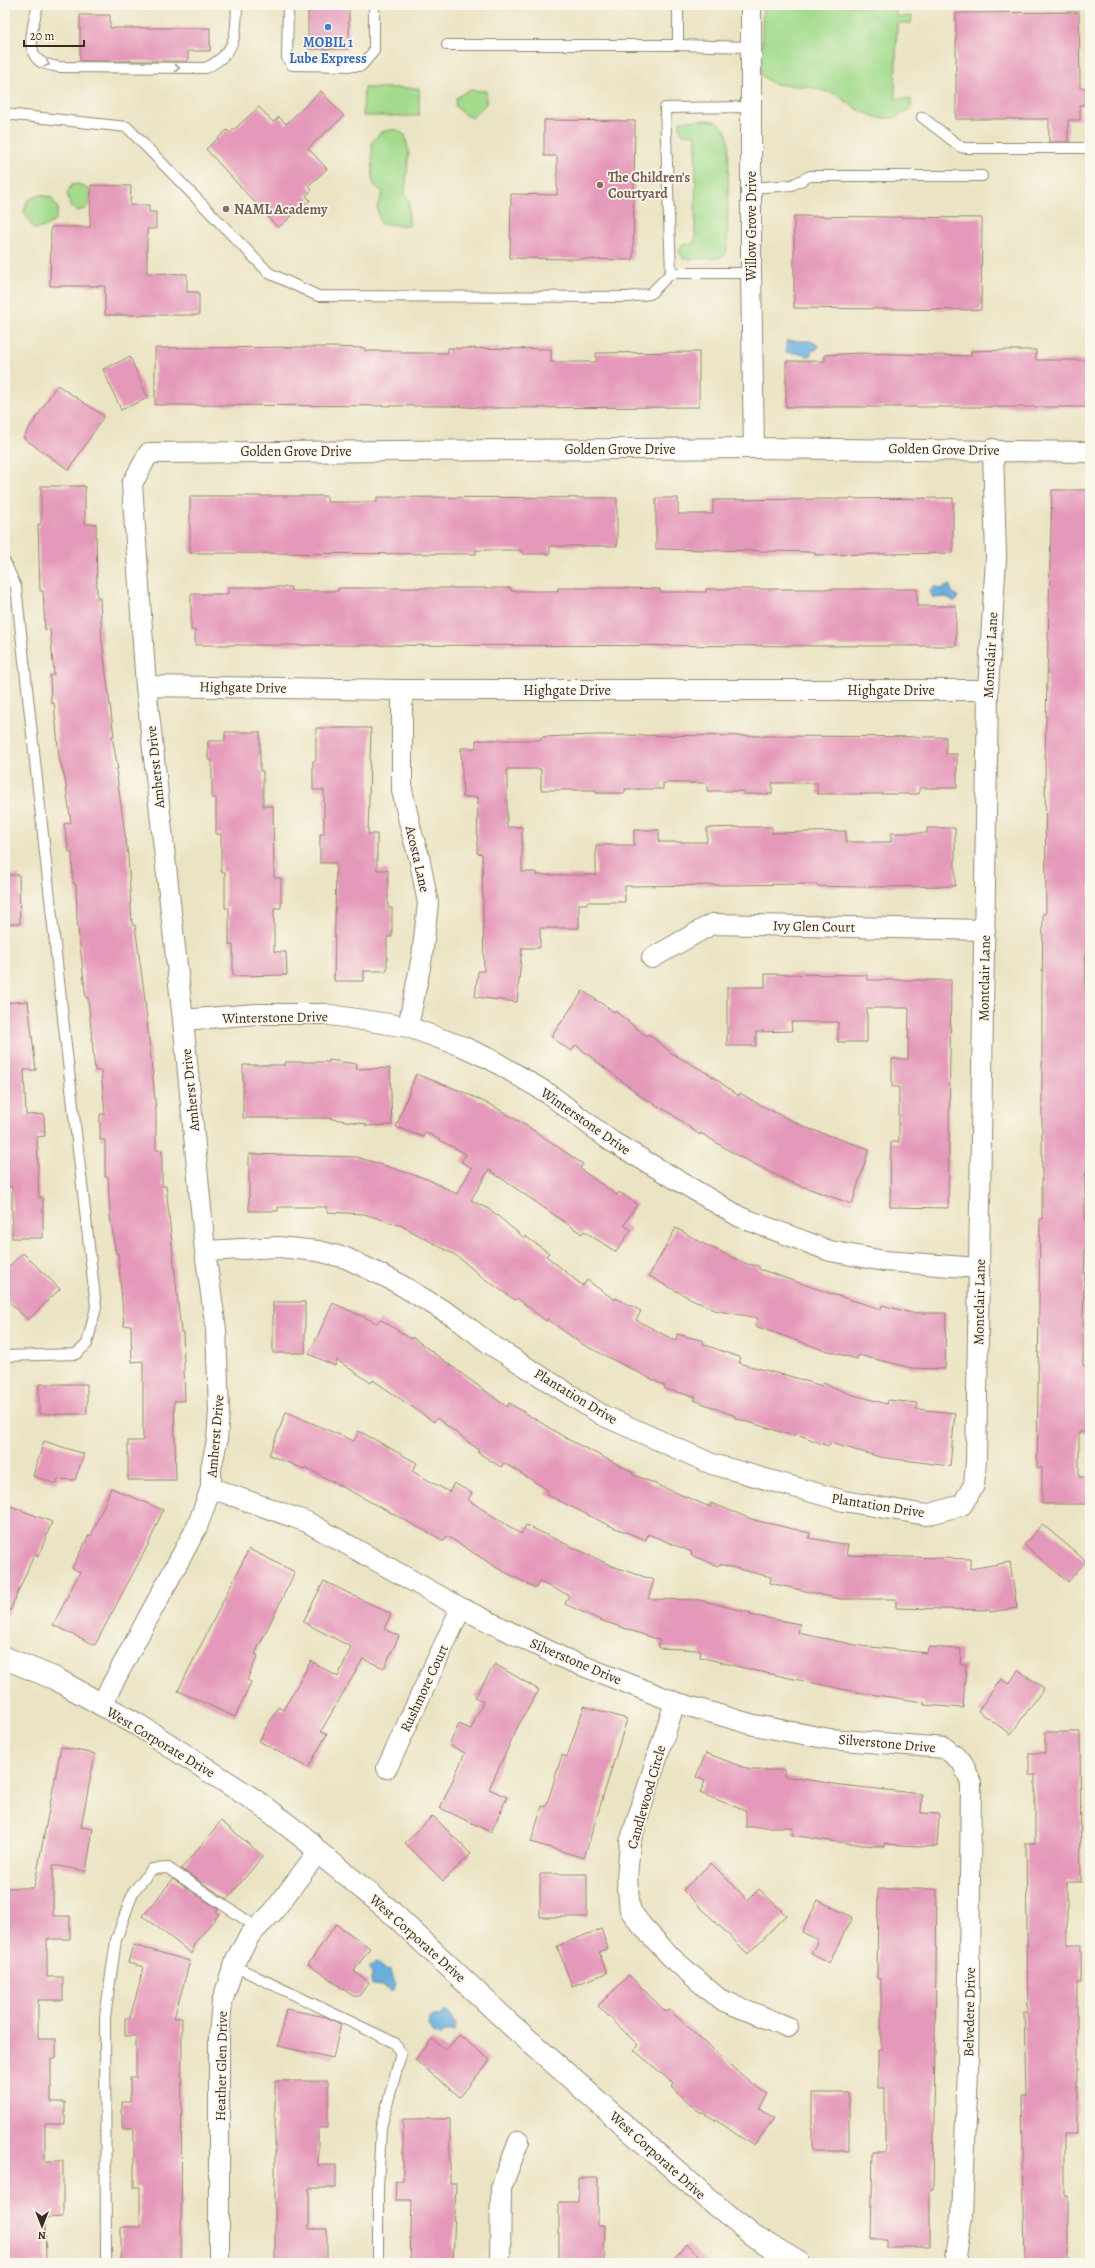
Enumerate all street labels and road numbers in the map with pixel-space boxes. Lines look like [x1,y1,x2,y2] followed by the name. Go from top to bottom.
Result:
[742,171,761,282] street label: Willow Grove Drive
[888,439,1000,460] street label: Golden Grove Drive
[564,440,676,459] street label: Golden Grove Drive
[240,442,352,461] street label: Golden Grove Drive
[979,611,1002,699] street label: Montclair Lane
[199,677,287,698] street label: Highgate Drive
[523,681,611,700] street label: Highgate Drive
[847,681,935,700] street label: Highgate Drive
[142,725,169,810] street label: Amherst Drive
[400,823,434,894] street label: Acosta Lane
[773,916,856,937] street label: Ivy Glen Court
[974,935,995,1021] street label: Montclair Lane
[221,1007,328,1028] street label: Winterstone Drive
[177,1048,204,1133] street label: Amherst Drive
[536,1083,634,1160] street label: Winterstone Drive
[969,1259,990,1345] street label: Montclair Lane
[531,1364,621,1429] street label: Plantation Drive
[202,1394,229,1479] street label: Amherst Drive
[830,1489,926,1522] street label: Plantation Drive
[527,1634,624,1689] street label: Silverstone Drive
[396,1641,453,1735] street label: Rushmore Court
[102,1702,218,1782] street label: West Corporate Drive
[837,1730,936,1757] street label: Silverstone Drive
[623,1743,670,1851] street label: Candlewood Circle
[365,1889,470,1987] street label: West Corporate Drive
[959,1967,980,2057] street label: Belvedere Drive
[211,2011,232,2121] street label: Heather Glen Drive
[605,2106,710,2204] street label: West Corporate Drive

